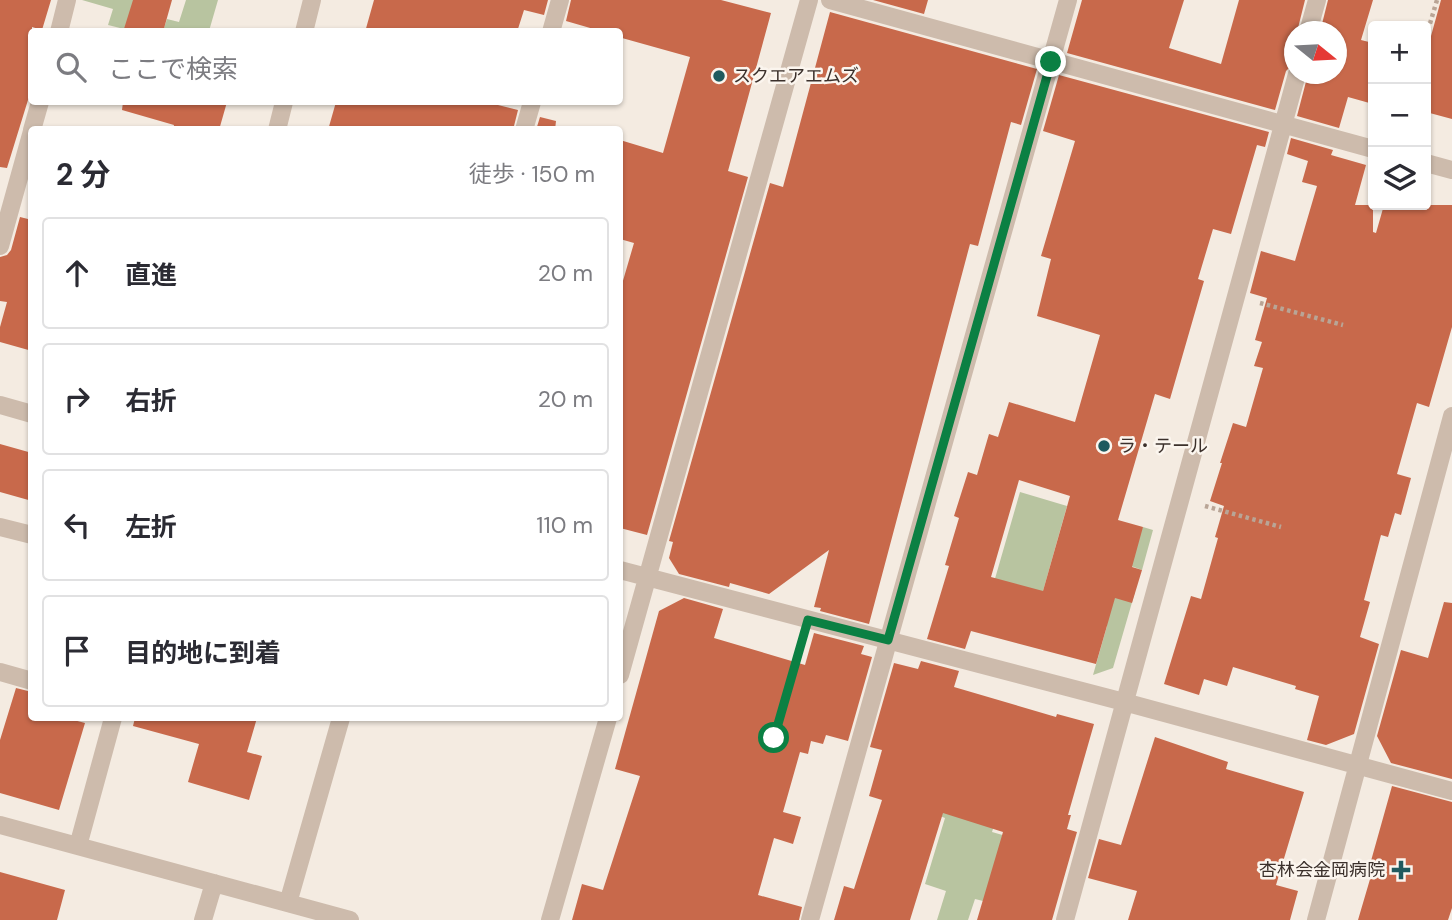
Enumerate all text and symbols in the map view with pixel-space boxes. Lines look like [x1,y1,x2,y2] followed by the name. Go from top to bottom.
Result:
[1284,21,1347,84] north arrow
[1368,21,1431,210] map controls
[1368,21,1431,84] button: +
[28,28,623,105] search box
[1035,46,1066,77] route end
[52,48,90,86] icon: search
[108,52,238,86] text: ここで検索
[733,64,859,88] place label: スクエアエムズ
[711,68,727,84] marker: スクエアエムズ
[1368,84,1431,147] button: −
[1368,147,1431,210] button: layers
[56,155,110,194] text: 2 分
[469,159,595,189] text: 徒歩 · 150 m
[58,254,96,292] icon: ahead
[125,258,177,292] text: 直進
[538,258,593,288] text: 20 m
[58,380,96,418] icon: right
[125,384,177,418] text: 右折
[538,384,593,414] text: 20 m
[1118,434,1208,458] place label: ラ・テール
[1096,438,1112,454] marker: ラ・テール
[58,506,96,544] icon: left
[125,510,177,544] text: 左折
[536,510,593,540] text: 110 m
[58,632,96,670] icon: arrive
[125,636,281,670] text: 目的地に到着
[758,722,789,753] route start
[1259,858,1385,882] place label: 杏林会金岡病院
[1391,860,1411,880] marker: 杏林会金岡病院

